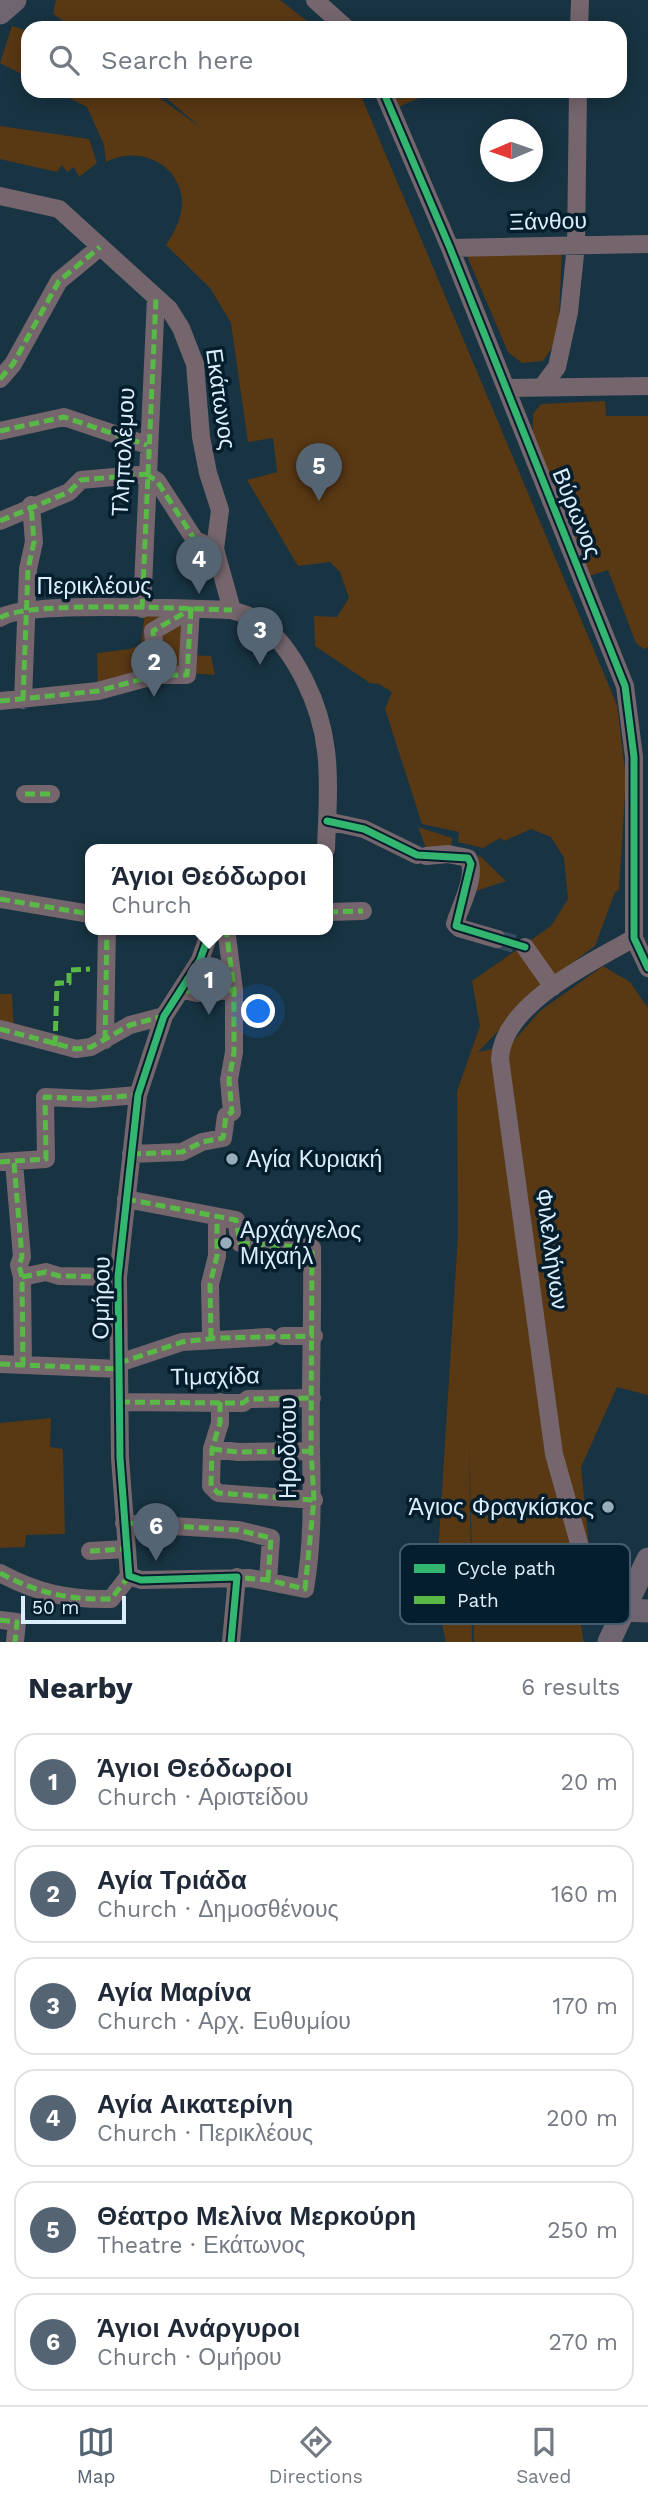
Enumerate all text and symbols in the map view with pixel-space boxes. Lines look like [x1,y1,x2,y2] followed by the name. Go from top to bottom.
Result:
[21,21,627,98] search box
[45,41,83,79] icon: search
[101,45,253,75] text: Search here
[480,119,543,182] north arrow
[509,207,587,236] street label: Ξάνθου
[200,347,241,451] street label: Εκάτωνος
[107,387,140,517] street label: Τληπολέμου
[296,443,342,501] pin: 5
[546,464,607,562] street label: Βύρωνος
[176,536,222,594] pin: 4
[37,573,151,600] street label: Περικλέους
[237,607,283,665] pin: 3
[131,639,177,697] pin: 2
[85,844,333,935] popup
[111,861,307,891] text: Άγιοι Θεόδωροι
[111,892,192,919] text: Church
[186,957,232,1015] pin: 1
[241,994,275,1028] your location
[246,1146,382,1173] place label: Αγία Κυριακή
[224,1151,240,1167] marker: Αγία Κυριακή
[530,1187,573,1311] street label: Φιλελλήνων
[240,1217,361,1270] place label: Αρχάγγελος Μιχαήλ
[218,1235,234,1251] marker: Αρχάγγελος Μιχαήλ
[87,1256,116,1340] street label: Ομήρου
[170,1362,260,1391] street label: Τιμαχίδα
[275,1397,302,1499] street label: Ηροδότου
[409,1494,594,1521] place label: Άγιος Φραγκίσκος
[600,1499,616,1515] marker: Άγιος Φραγκίσκος
[133,1503,179,1561] pin: 6
[400,1544,630,1624] legend
[457,1557,556,1580] text: Cycle path
[457,1589,499,1612] text: Path
[21,1593,126,1625] scale bar
[32,1596,79,1619] text: 50 m
[28,1670,133,1705] text: Nearby
[521,1674,620,1701] text: 6 results
[97,1753,292,1783] text: Άγιοι Θεόδωροι
[48,1769,58,1796] text: 1
[561,1769,618,1796] text: 20 m
[97,1784,309,1811] text: Church · Αριστείδου
[97,1865,247,1895] text: Αγία Τριάδα
[46,1881,60,1908] text: 2
[551,1881,618,1908] text: 160 m
[97,1896,339,1923] text: Church · Δημοσθένους
[97,1977,251,2007] text: Αγία Μαρίνα
[46,1993,60,2020] text: 3
[553,1993,618,2020] text: 170 m
[97,2008,351,2035] text: Church · Αρχ. Ευθυμίου
[97,2089,293,2119] text: Αγία Αικατερίνη
[46,2105,60,2132] text: 4
[546,2105,618,2132] text: 200 m
[97,2120,313,2147] text: Church · Περικλέους
[97,2201,416,2231] text: Θέατρο Μελίνα Μερκούρη
[46,2217,60,2244] text: 5
[547,2217,618,2244] text: 250 m
[97,2232,305,2259] text: Theatre · Εκάτωνος
[97,2313,300,2343] text: Άγιοι Ανάργυροι
[46,2329,60,2356] text: 6
[549,2329,618,2356] text: 270 m
[97,2344,282,2371] text: Church · Ομήρου
[77,2423,115,2488] tab: Map
[269,2423,363,2488] tab: Directions
[516,2423,571,2488] tab: Saved

